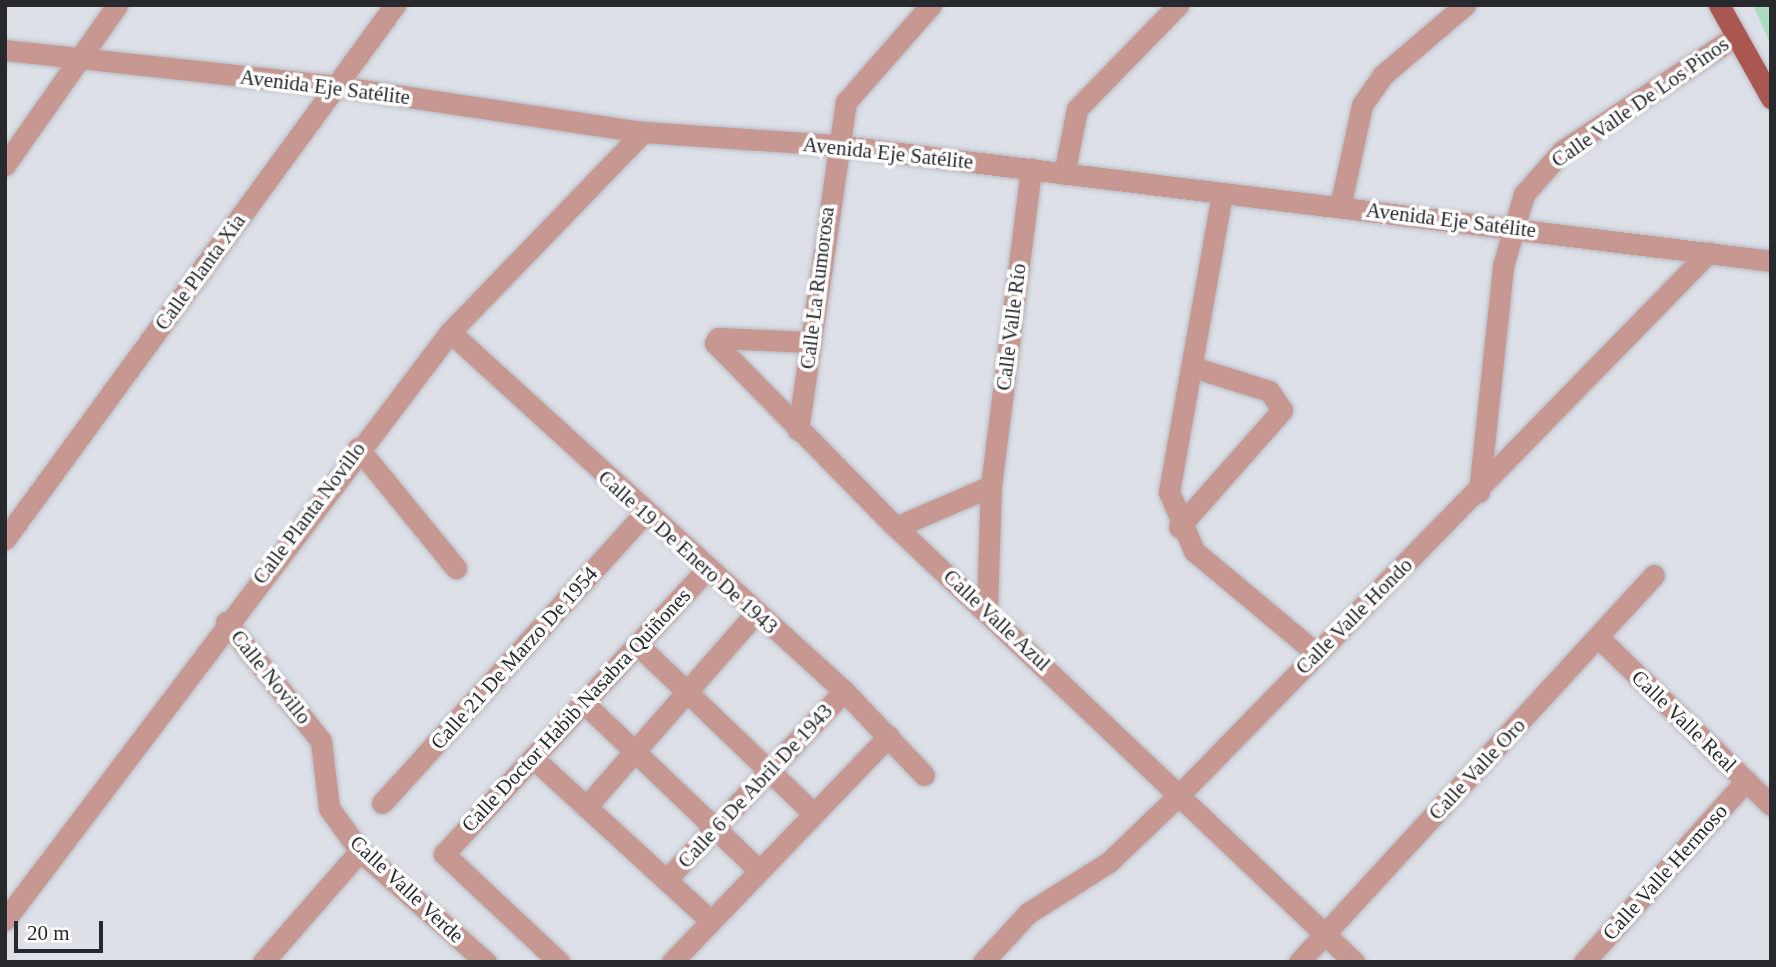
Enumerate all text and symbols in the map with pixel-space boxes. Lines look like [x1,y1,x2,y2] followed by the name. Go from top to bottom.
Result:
[1546,31,1734,173] street label: Calle Valle De Los Pinos
[239,64,411,110] street label: Avenida Eje Satélite
[802,132,974,174] street label: Avenida Eje Satélite
[1365,197,1537,243] street label: Avenida Eje Satélite
[795,205,839,371] street label: Calle La Rumorosa
[149,209,251,335] street label: Calle Planta Xia
[991,262,1031,392] street label: Calle Valle Río
[247,437,371,589] street label: Calle Planta Novillo
[593,465,783,639] street label: Calle 19 De Enero De 1943
[1290,552,1418,680] street label: Calle Valle Hondo
[425,561,603,755] street label: Calle 21 De Marzo De 1954
[938,563,1056,677] street label: Calle Valle Azul
[456,583,696,837] street label: Calle Doctor Habib Nasabra Quiñones
[225,625,317,729] street label: Calle Novillo
[1626,665,1742,777] street label: Calle Valle Real
[672,698,838,874] street label: Calle 6 De Abril De 1943
[1423,713,1531,825] street label: Calle Valle Oro
[1597,799,1733,945] street label: Calle Valle Hermoso
[345,830,469,948] street label: Calle Valle Verde
[18,908,107,952] scale bar
[27,921,70,945] text: 20 m

